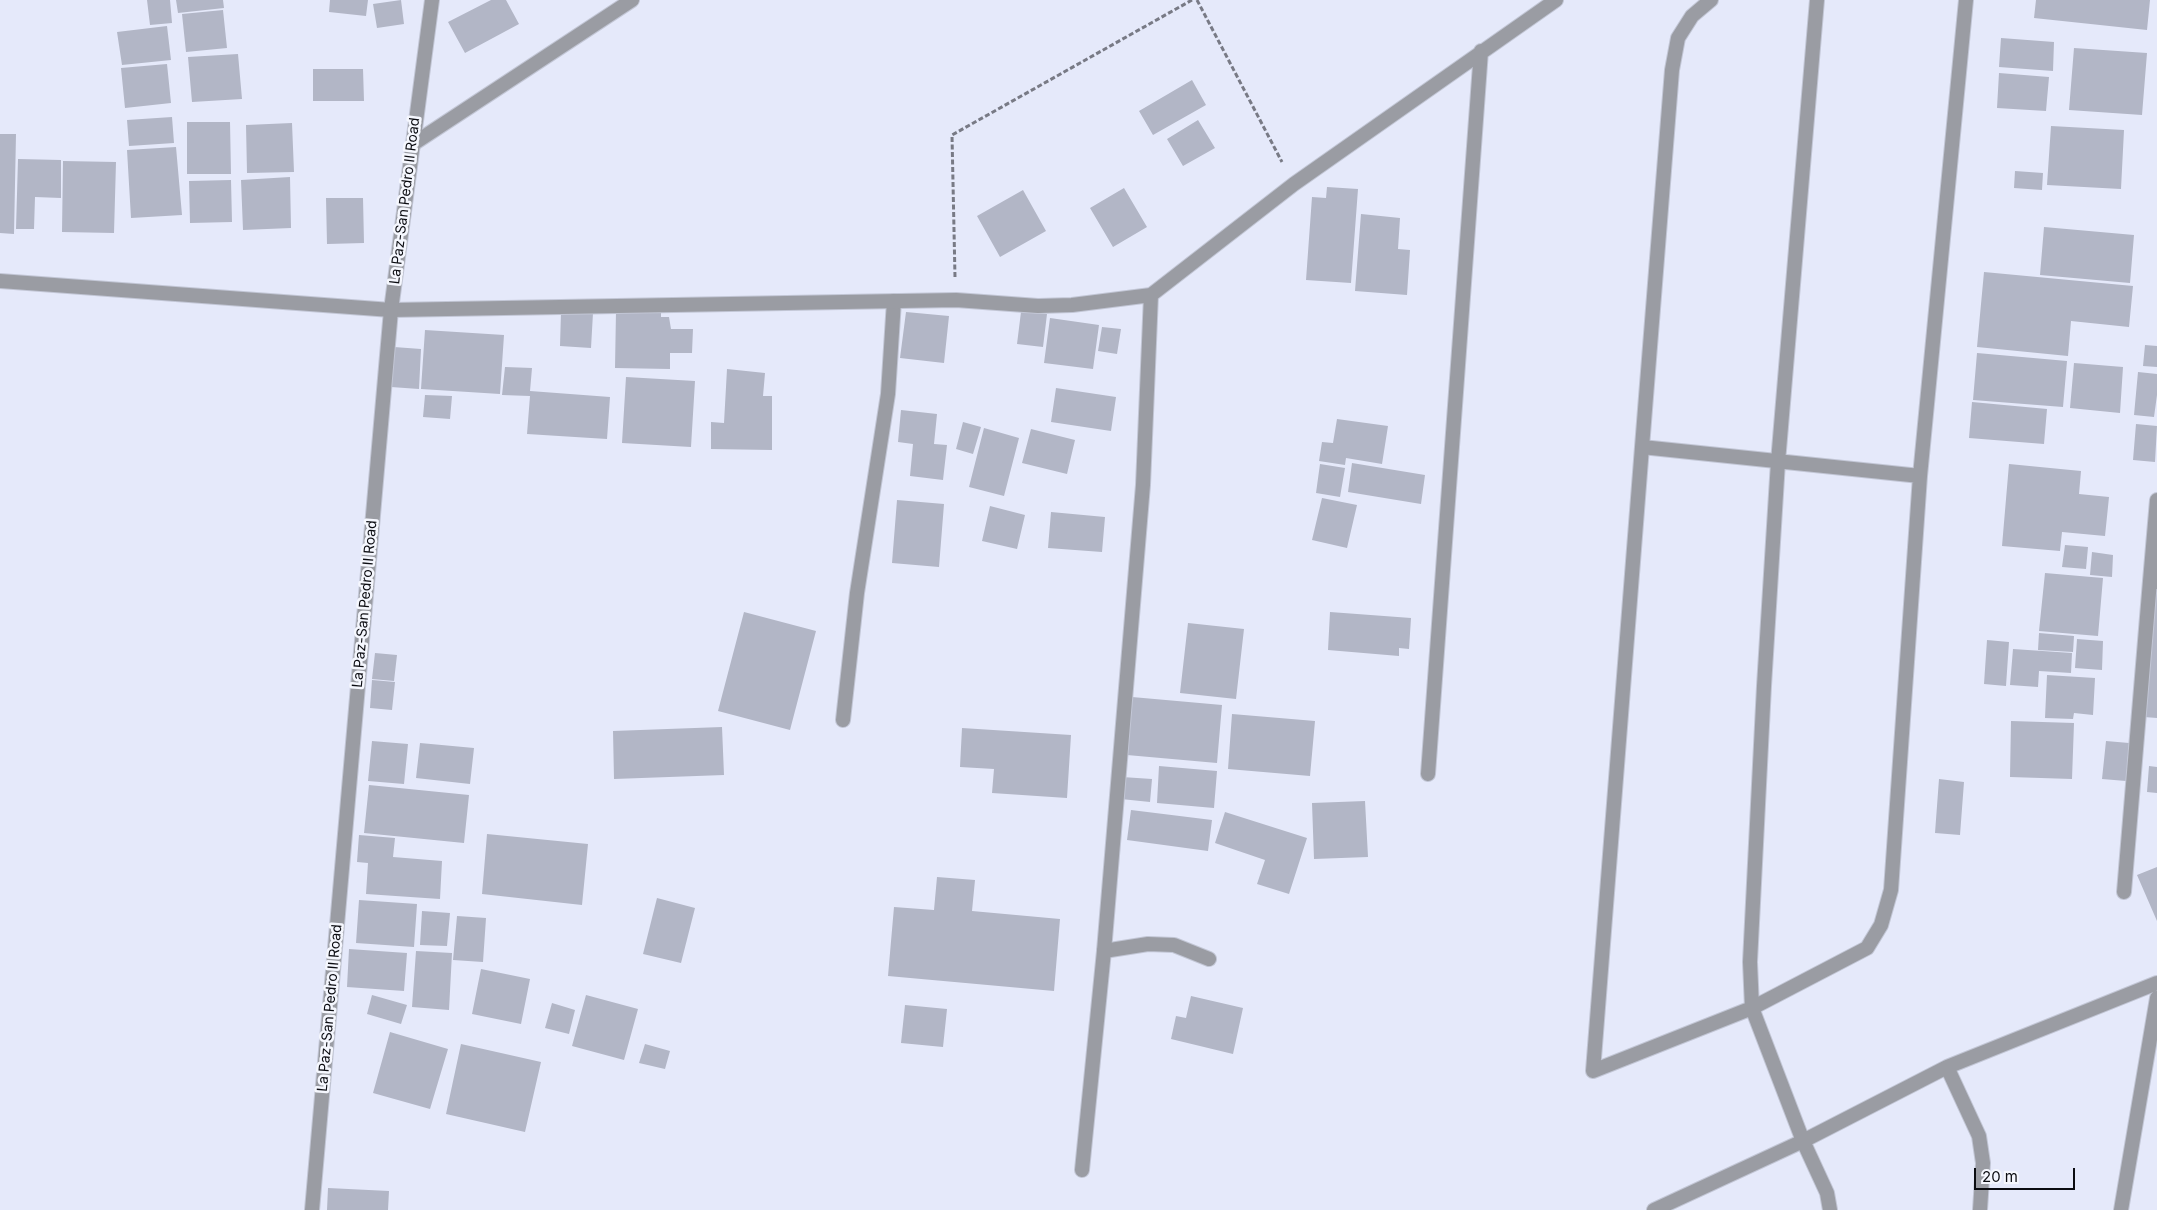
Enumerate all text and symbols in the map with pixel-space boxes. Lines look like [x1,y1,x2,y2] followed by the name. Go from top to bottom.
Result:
[386,117,424,285] street label: La Paz-San Pedro II Road
[349,520,381,688] street label: La Paz-San Pedro II Road
[314,924,346,1092] street label: La Paz-San Pedro II Road
[1977,1158,2078,1190] scale bar
[1982,1167,2018,1186] text: 20 m

